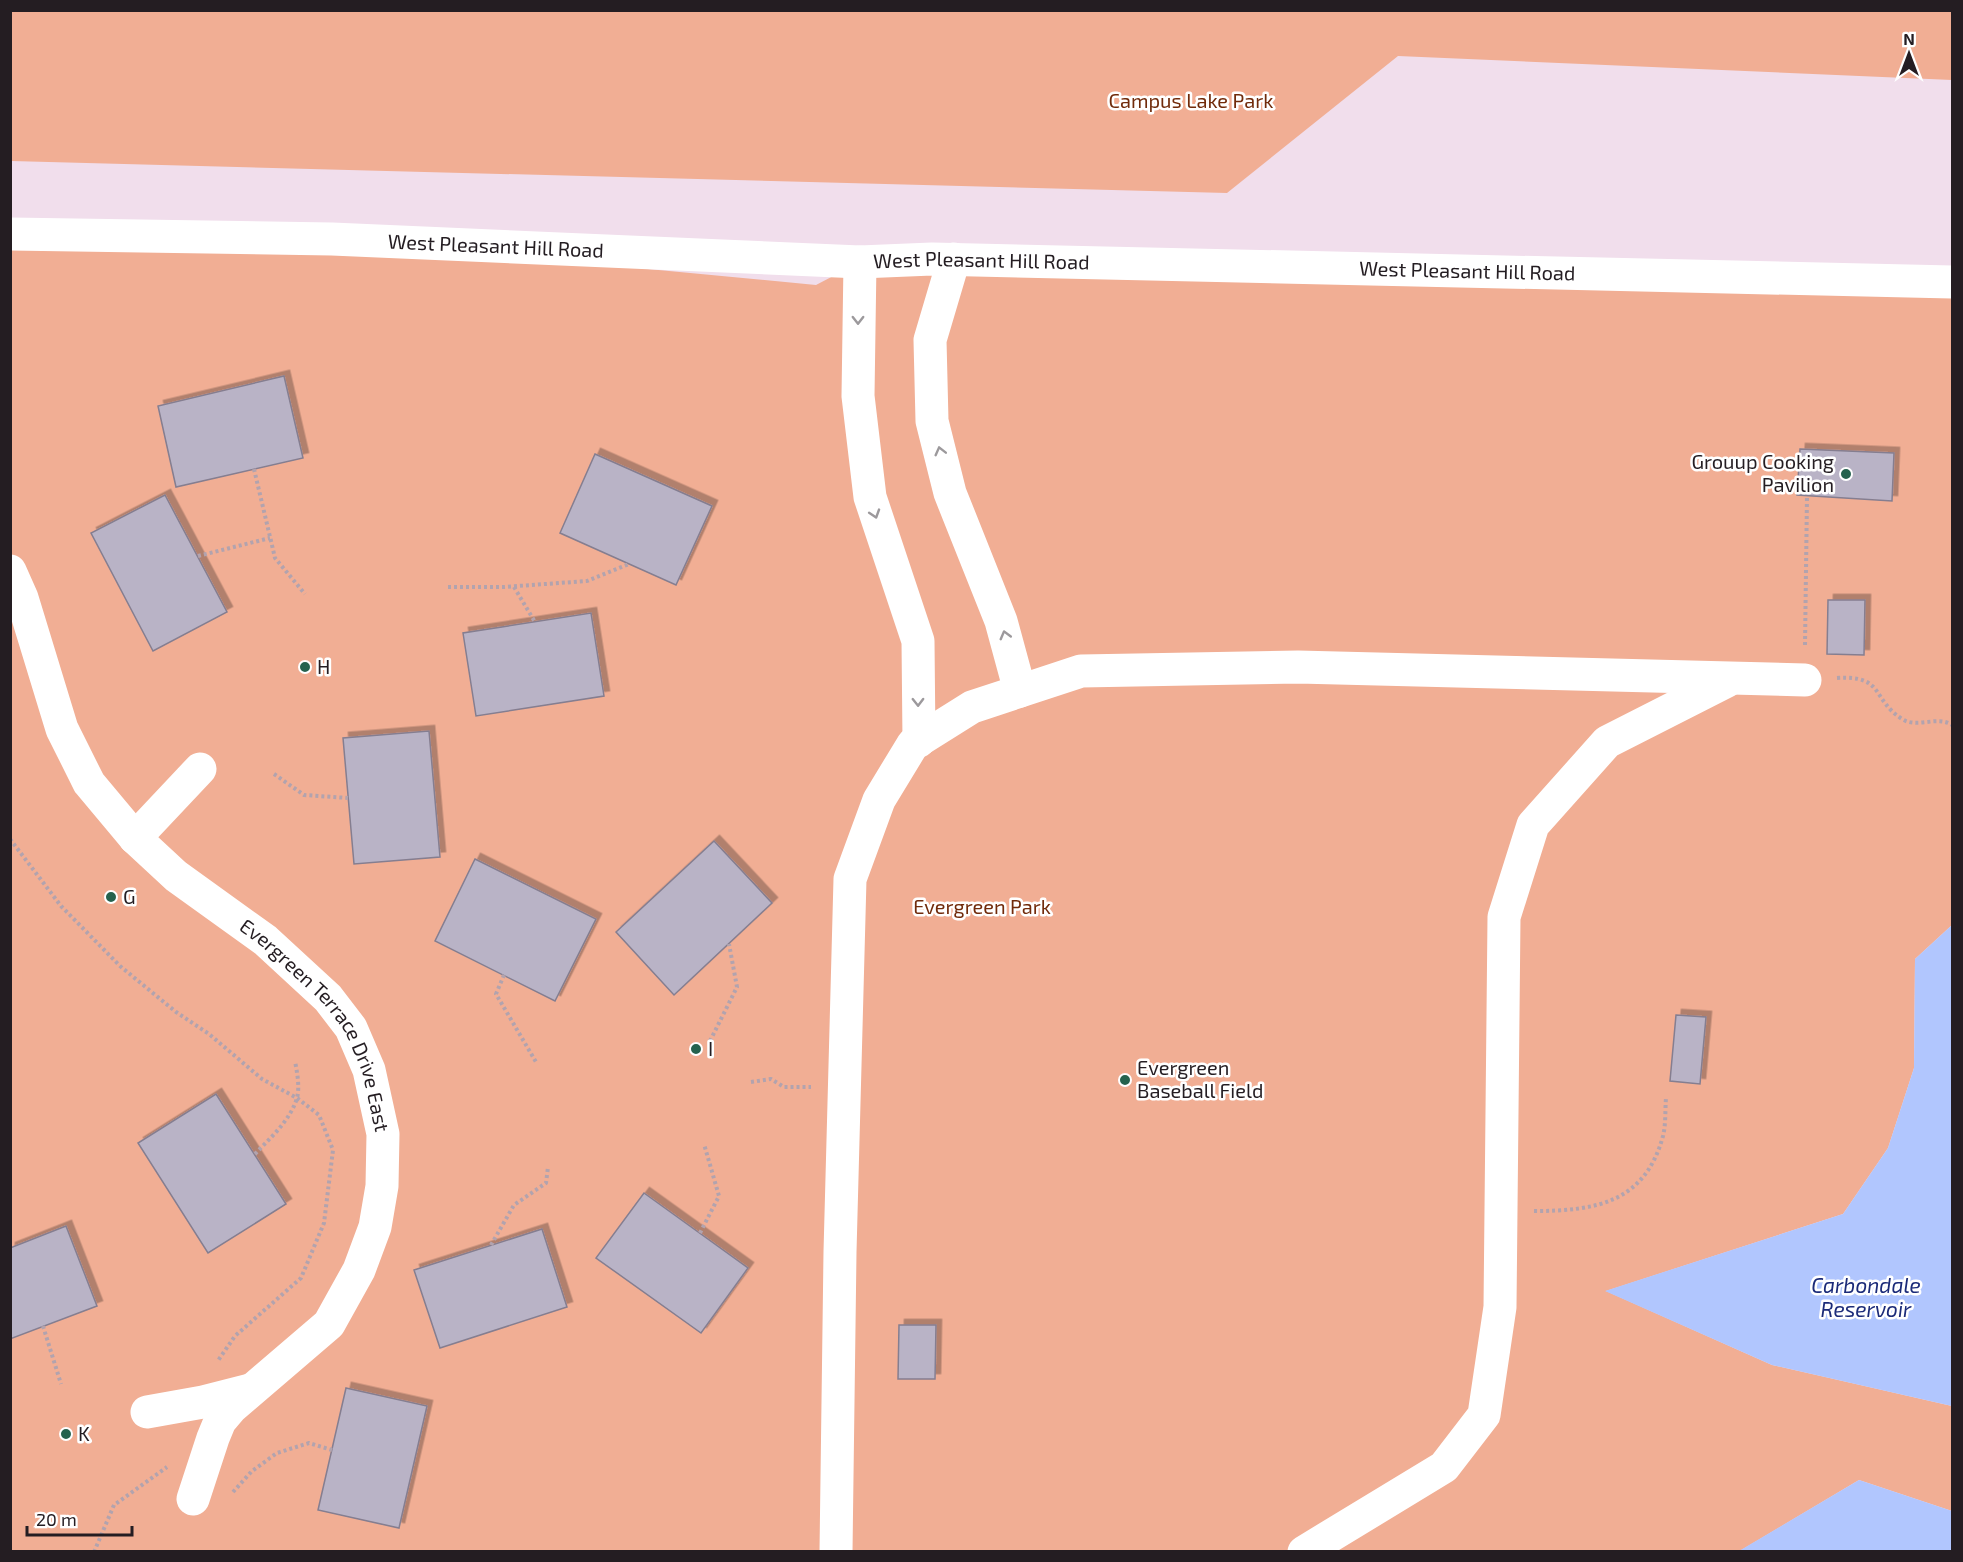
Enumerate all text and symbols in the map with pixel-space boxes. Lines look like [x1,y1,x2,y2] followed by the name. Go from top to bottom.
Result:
[1879,24,1939,84] north arrow
[1903,29,1915,48] text: N
[1109,88,1273,112] park label: Campus Lake Park
[387,228,604,262] street label: West Pleasant Hill Road
[873,246,1090,274] street label: West Pleasant Hill Road
[1359,256,1576,285] street label: West Pleasant Hill Road
[852,316,864,325] one-way arrow
[934,446,947,456] one-way arrow
[1691,449,1834,496] place label: Grouup Cooking Pavilion
[1839,467,1853,481] marker: Grouup Cooking Pavilion
[868,508,881,519] one-way arrow
[1000,630,1012,640] one-way arrow
[317,654,330,678] place label: H
[298,660,312,674] marker: H
[912,697,924,706] one-way arrow
[123,884,136,908] place label: G
[104,890,118,904] marker: G
[913,894,1051,918] park label: Evergreen Park
[236,913,395,1134] street label: Evergreen Terrace Drive East
[708,1036,713,1060] place label: I
[689,1042,703,1056] marker: I
[1137,1055,1263,1102] place label: Evergreen Baseball Field
[1118,1073,1132,1087] marker: Evergreen Baseball Field
[1811,1272,1921,1321] water label: Carbondale Reservoir
[78,1421,90,1445] place label: K
[59,1427,73,1441] marker: K
[27,1499,132,1537] scale bar
[36,1508,77,1530] text: 20 m

